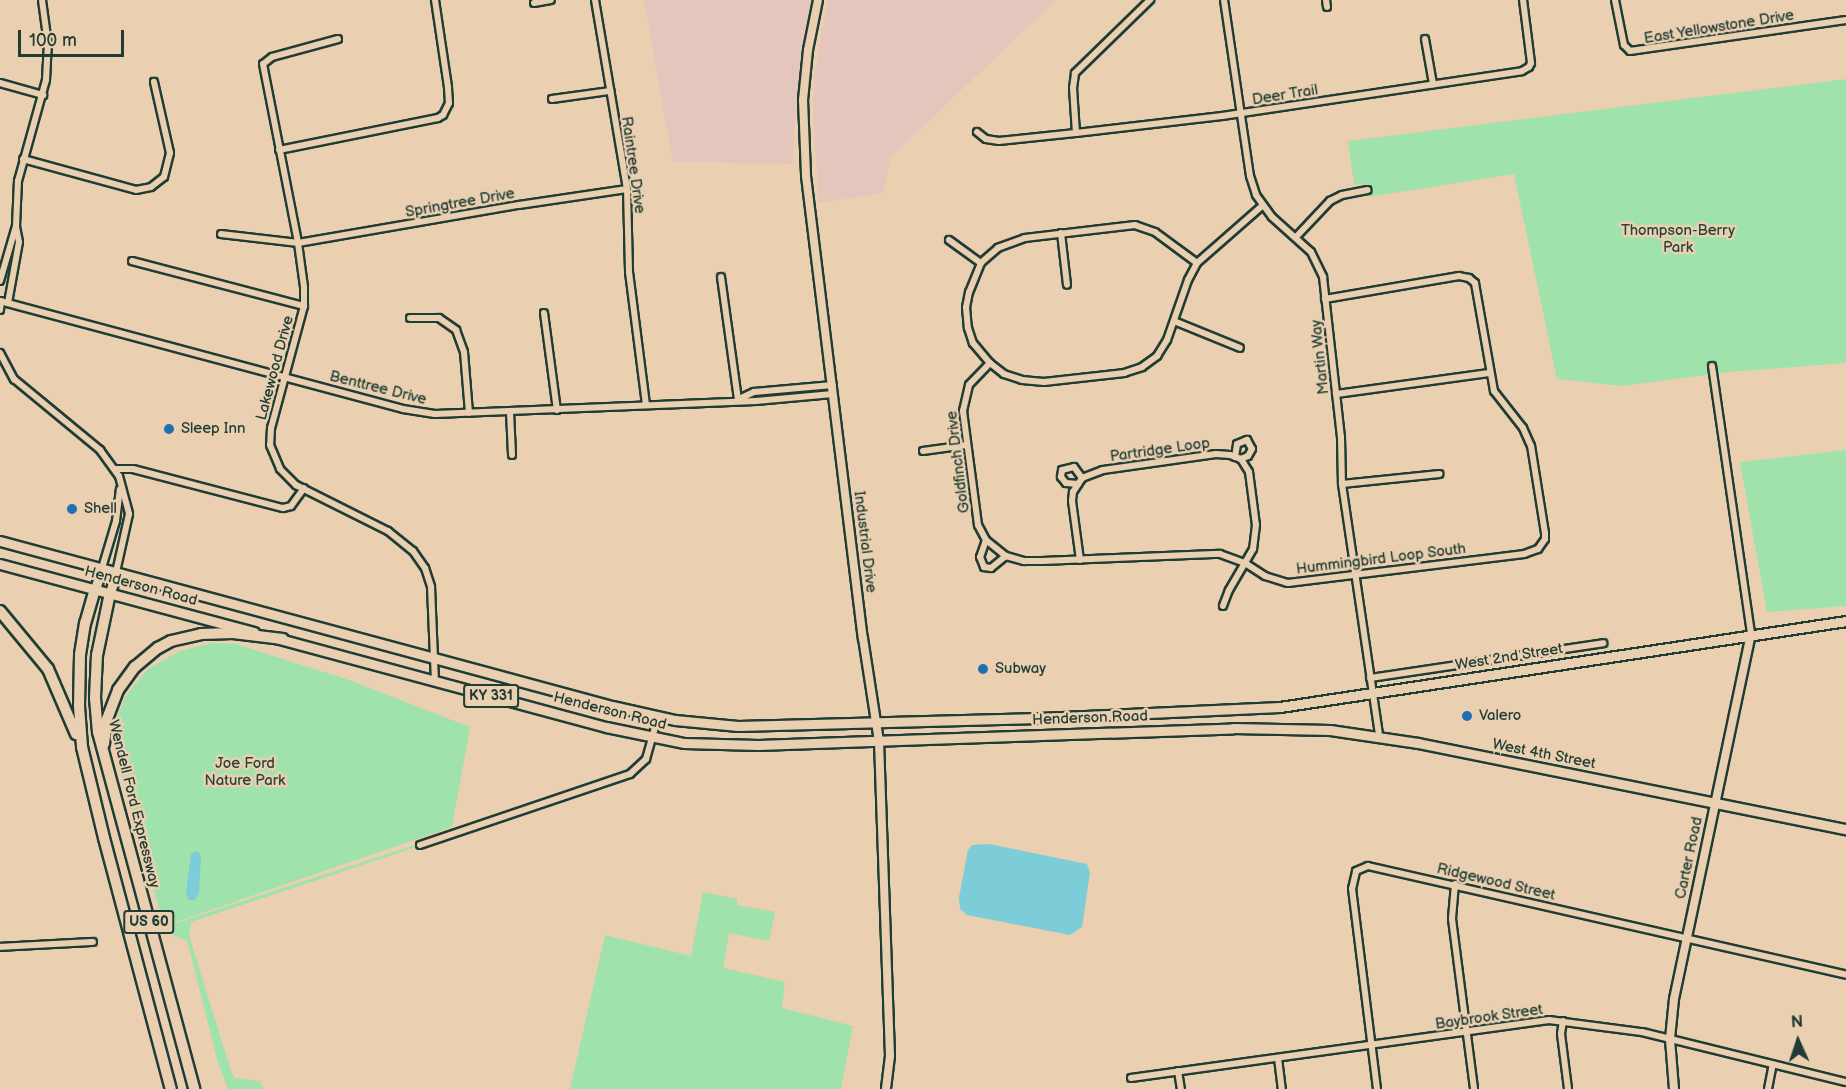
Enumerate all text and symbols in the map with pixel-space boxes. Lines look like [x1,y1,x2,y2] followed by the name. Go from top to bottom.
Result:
[1642,6,1796,48] street label: East Yellowstone Drive
[21,18,128,56] scale bar
[29,30,77,51] text: 100 m
[1251,81,1319,109] street label: Deer Trail
[617,115,649,215] street label: Raintree Drive
[404,185,516,221] street label: Springtree Drive
[1621,221,1735,256] park label: Thompson-Berry Park
[252,314,298,422] street label: Lakewood Drive
[1307,318,1333,396] street label: Martin Way
[328,367,428,409] street label: Benttree Drive
[943,410,973,514] street label: Goldfinch Drive
[181,420,245,438] place label: Sleep Inn
[162,422,176,436] marker: Sleep Inn
[1109,434,1211,466] street label: Partridge Loop
[850,490,880,594] street label: Industrial Drive
[84,500,117,518] place label: Shell
[65,502,79,516] marker: Shell
[1295,540,1467,578] street label: Hummingbird Loop South
[83,562,199,610] street label: Henderson Road
[1454,640,1564,674] street label: West 2nd Street
[995,660,1046,678] place label: Subway
[976,662,990,676] marker: Subway
[462,685,520,707] road number: KY 331
[552,688,668,734] street label: Henderson Road
[1032,707,1148,729] street label: Henderson Road
[1479,707,1521,725] place label: Valero
[1460,709,1474,723] marker: Valero
[104,718,164,890] street label: Wendell Ford Expressway
[1491,735,1597,773] street label: West 4th Street
[205,754,285,789] park label: Joe Ford Nature Park
[1672,815,1706,901] street label: Carter Road
[1435,860,1557,904] street label: Ridgewood Street
[122,911,176,933] road number: US 60
[1434,1001,1544,1033] street label: Baybrook Street
[1768,1011,1828,1071] north arrow
[1791,1013,1804,1032] text: N

